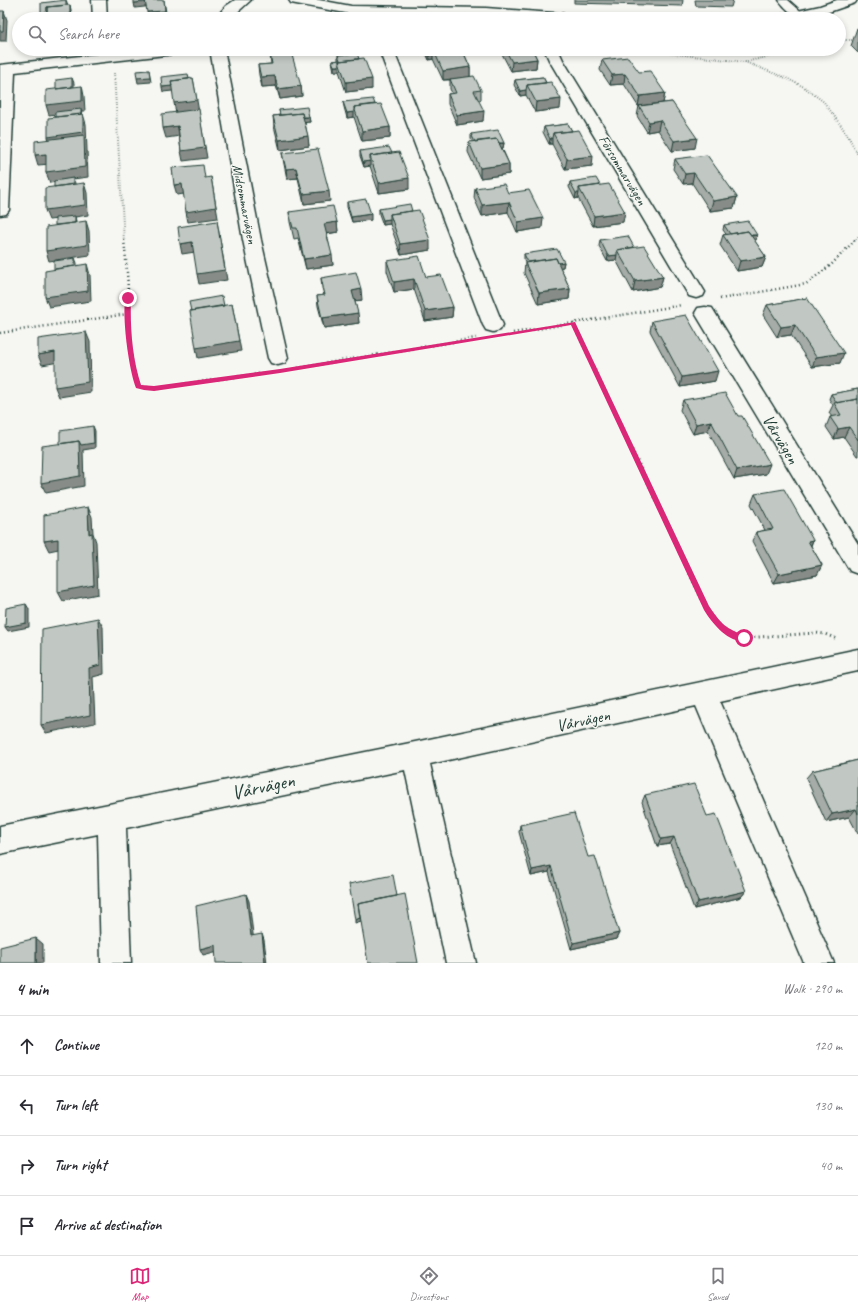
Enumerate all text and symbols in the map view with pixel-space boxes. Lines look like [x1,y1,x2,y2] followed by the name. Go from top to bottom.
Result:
[12,12,846,56] search box
[26,23,48,45] icon: search
[58,25,119,44] text: Search here
[595,132,651,209] street label: Försommarvägen
[228,163,261,246] street label: Midsommarvägen
[119,289,137,307] route end
[758,411,804,468] street label: Vårvägen
[735,629,753,647] route start
[554,705,612,736] street label: Vårvägen
[229,767,298,805] street label: Vårvägen
[16,979,49,1000] text: 4 min
[783,981,842,997] text: Walk · 290 m
[16,1035,38,1057] icon: ahead
[54,1036,99,1055] text: Continue
[814,1038,842,1054] text: 120 m
[16,1095,38,1117] icon: left
[54,1096,97,1115] text: Turn left
[814,1098,842,1114] text: 130 m
[16,1155,38,1177] icon: right
[54,1156,107,1175] text: Turn right
[820,1158,842,1174] text: 40 m
[16,1215,38,1237] icon: arrive
[54,1216,161,1235] text: Arrive at destination
[129,1265,151,1303] tab: Map
[410,1265,448,1303] tab: Directions
[707,1265,729,1303] tab: Saved

